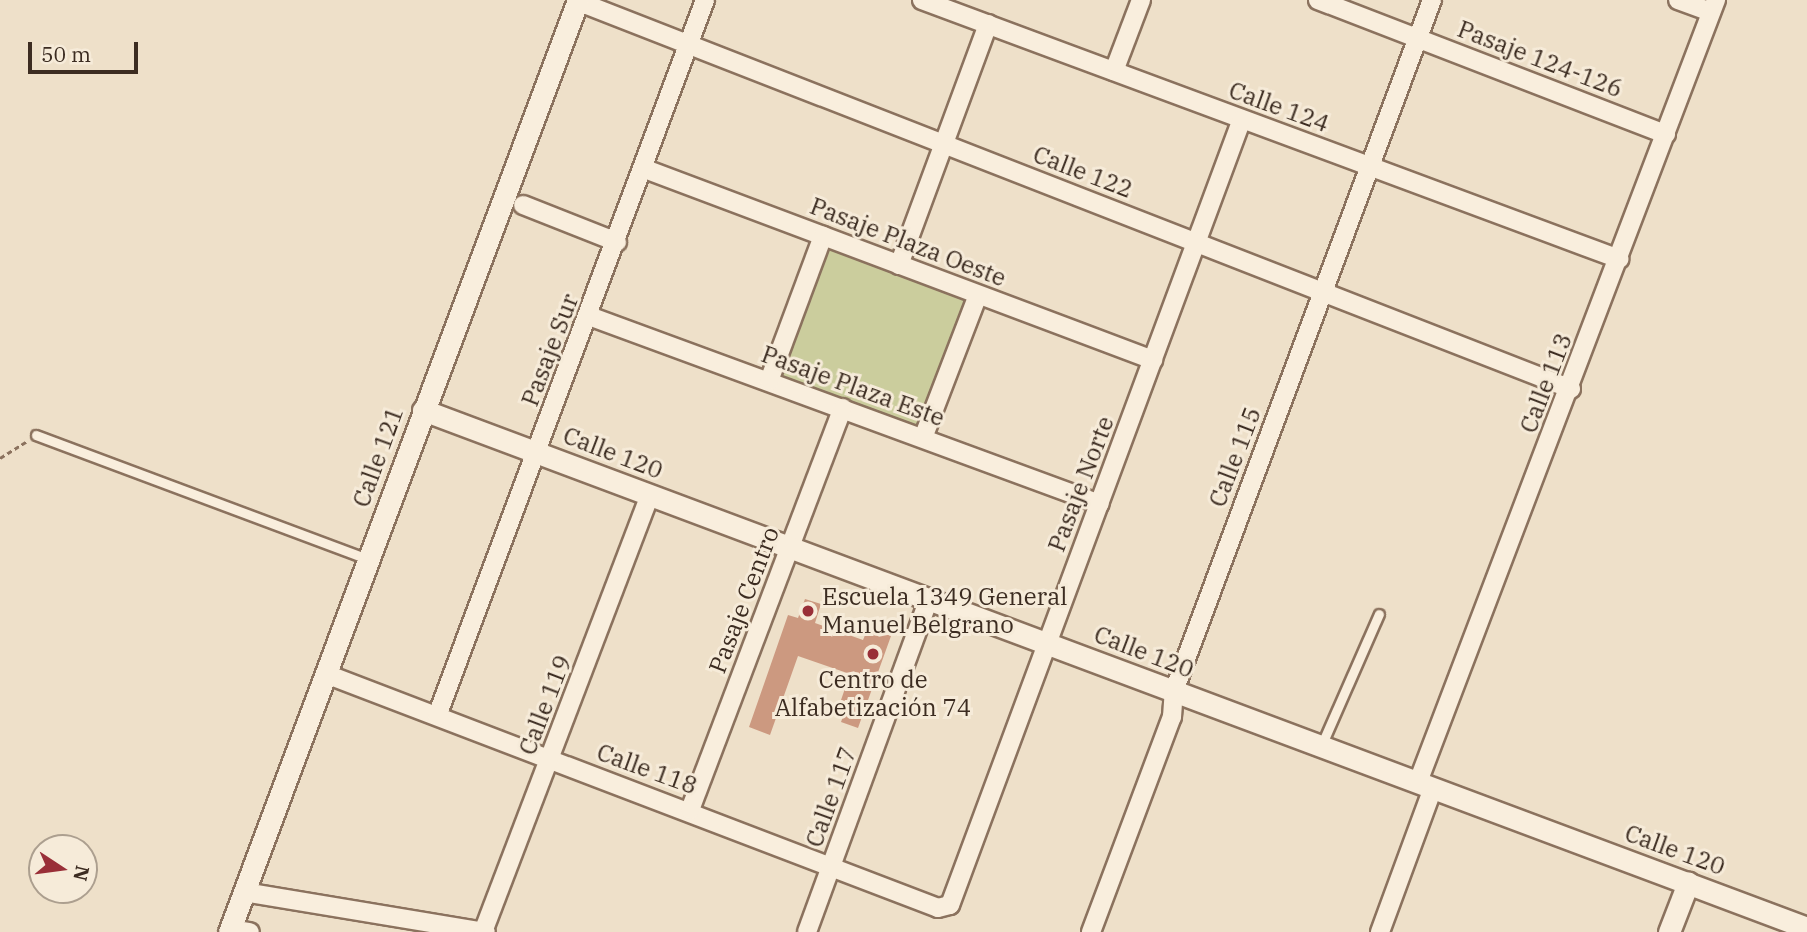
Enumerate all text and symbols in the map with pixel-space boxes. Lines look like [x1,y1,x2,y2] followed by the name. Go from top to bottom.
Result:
[1454,14,1626,104] street label: Pasaje 124-126
[32,28,142,72] scale bar
[41,40,91,68] text: 50 m
[1225,76,1333,138] street label: Calle 124
[1029,140,1137,204] street label: Calle 122
[806,191,1010,293] street label: Pasaje Plaza Oeste
[515,290,585,410] street label: Pasaje Sur
[1514,329,1578,437] street label: Calle 113
[758,340,948,432] street label: Pasaje Plaza Este
[347,403,409,511] street label: Calle 121
[1203,403,1267,511] street label: Calle 115
[1042,412,1120,556] street label: Pasaje Norte
[559,421,667,485] street label: Calle 120
[703,523,785,677] street label: Pasaje Centro
[822,583,1068,639] place label: Escuela 1349 General Manuel Belgrano
[800,603,816,619] marker: Escuela 1349 General Manuel Belgrano
[1090,620,1198,684] street label: Calle 120
[865,646,881,662] marker: Centro de Alfabetización 74
[513,651,577,759] street label: Calle 119
[775,666,971,722] place label: Centro de Alfabetización 74
[593,738,701,800] street label: Calle 118
[800,743,862,851] street label: Calle 117
[1621,819,1729,881] street label: Calle 120
[28,834,98,904] north arrow
[68,863,95,883] text: N

